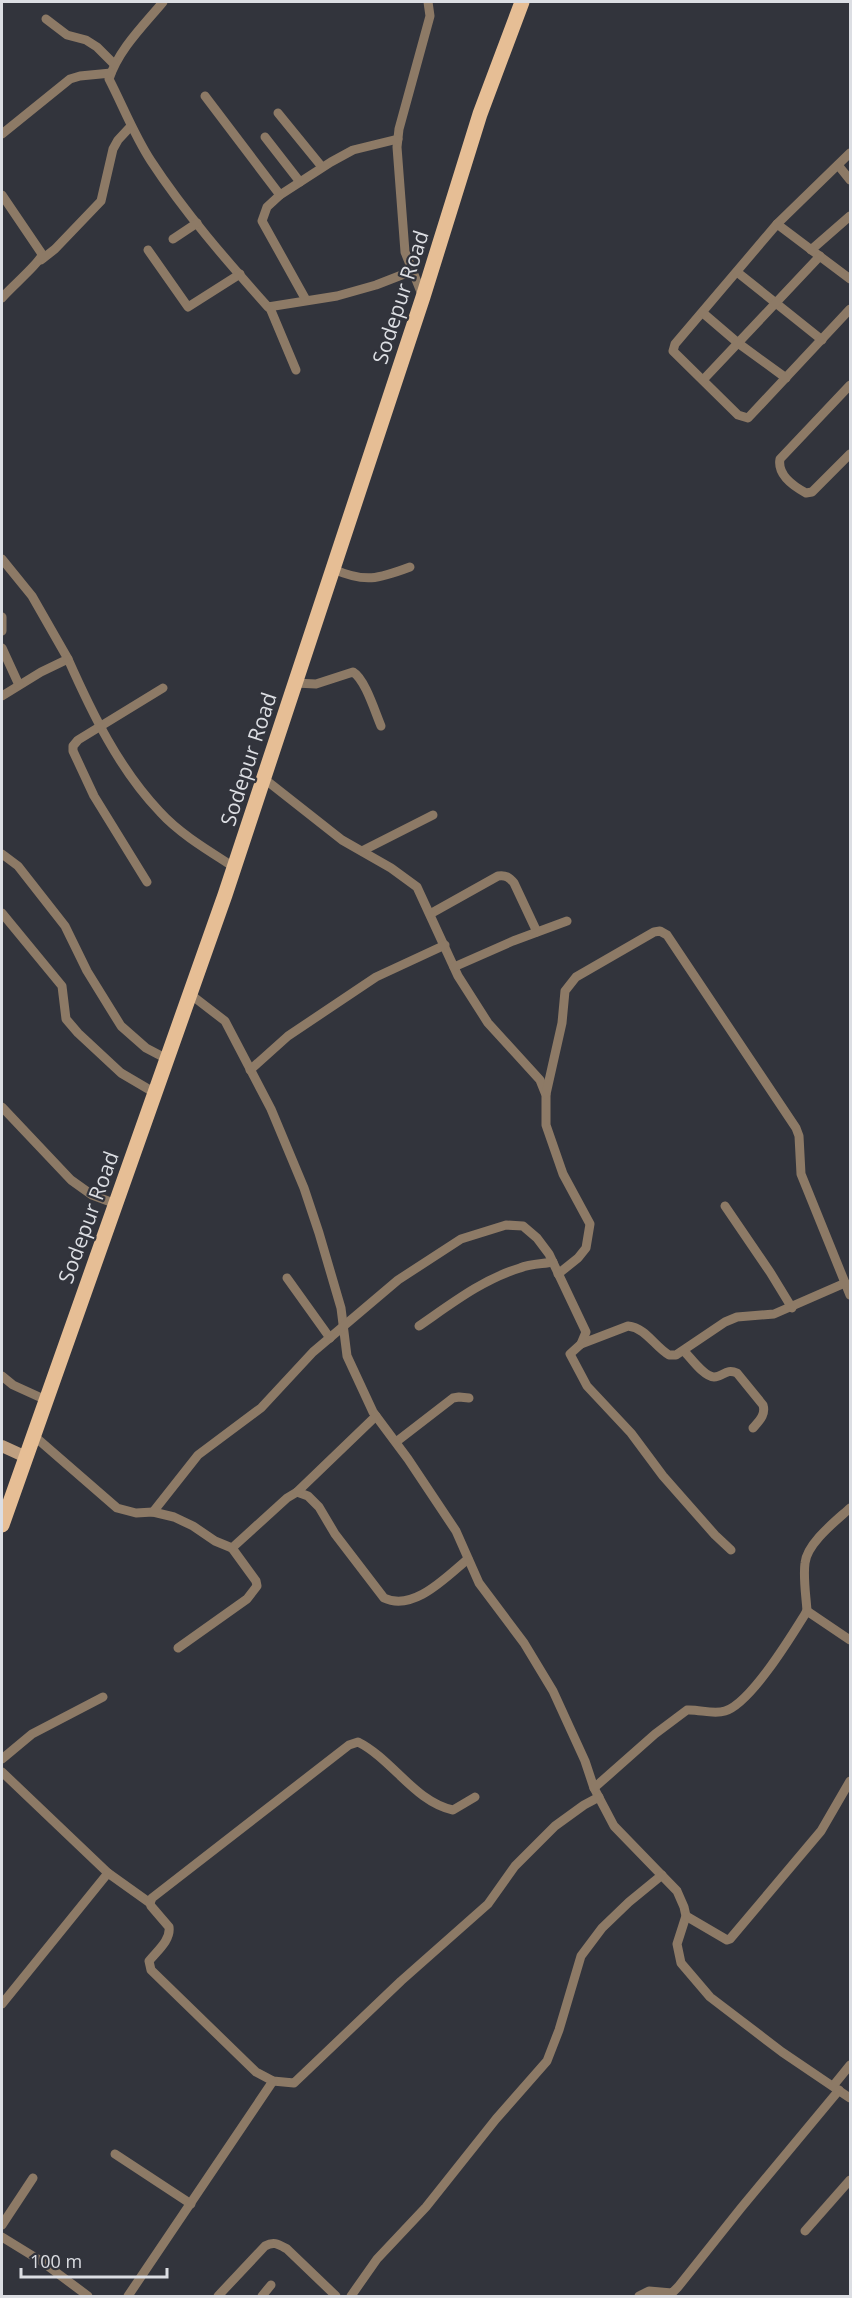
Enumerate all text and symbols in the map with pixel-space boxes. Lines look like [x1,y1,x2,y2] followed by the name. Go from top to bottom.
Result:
[365,227,435,367] street label: Sodepur Road
[213,689,283,829] street label: Sodepur Road
[51,1147,125,1287] street label: Sodepur Road
[21,2241,166,2279] scale bar
[30,2249,82,2273] text: 100 m

